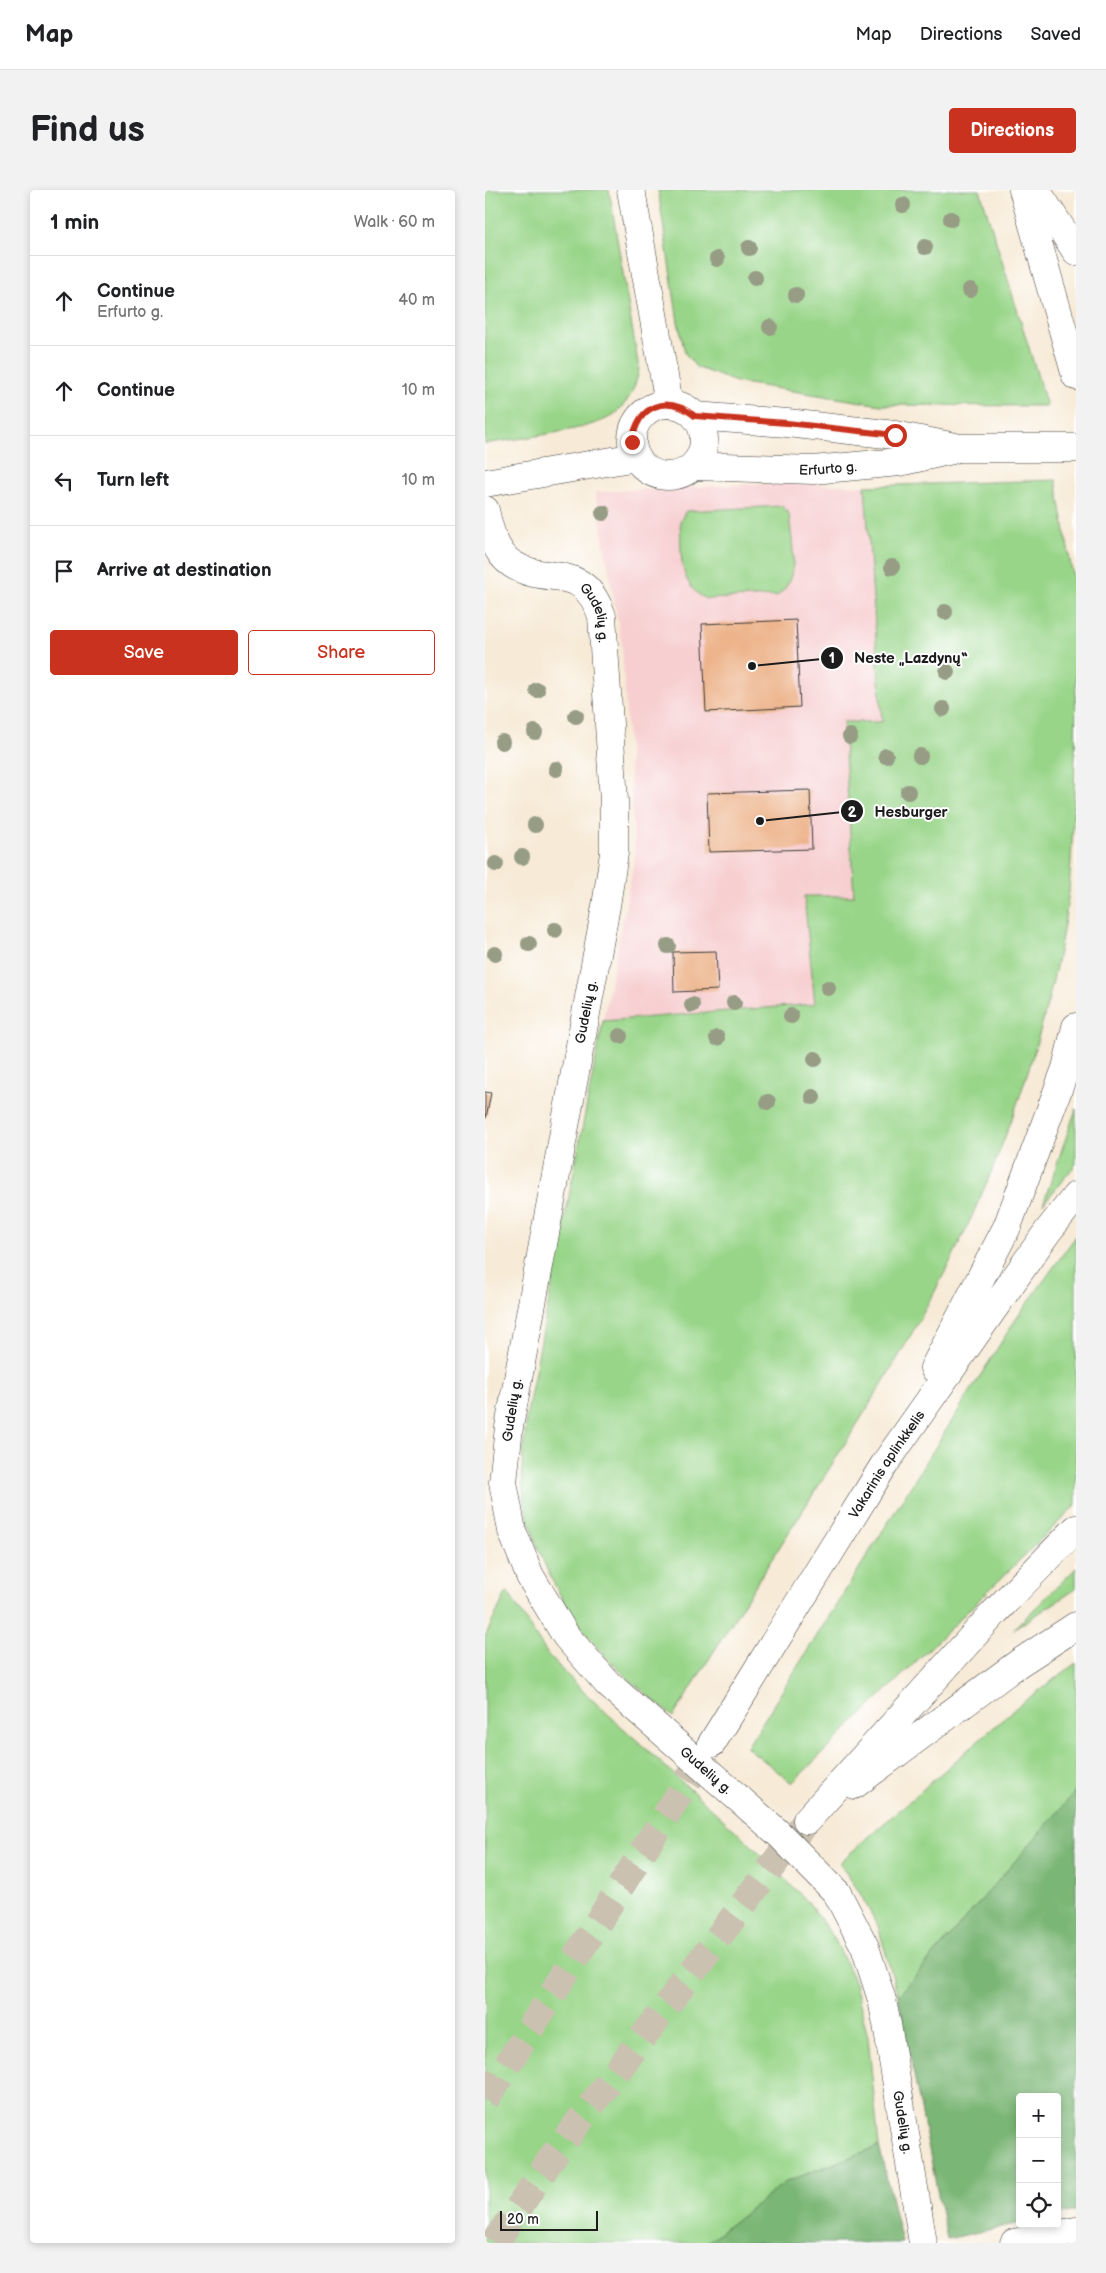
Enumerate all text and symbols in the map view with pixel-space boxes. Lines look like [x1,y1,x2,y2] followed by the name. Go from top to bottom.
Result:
[25,20,73,49] text: Map
[856,24,892,45] text: Map
[920,24,1002,45] text: Directions
[1030,24,1081,45] text: Saved
[949,108,1076,153] button: Directions
[30,109,145,152] text: Find us
[50,210,99,235] text: 1 min
[354,213,435,232] text: Walk · 60 m
[97,280,175,303] text: Continue
[50,287,78,315] icon: ahead
[398,291,435,310] text: 40 m
[97,303,163,322] text: Erfurto g.
[50,377,78,405] icon: ahead
[97,379,175,402] text: Continue
[402,381,435,400] text: 10 m
[884,424,907,447] route start
[621,431,644,454] route end
[799,457,858,479] street label: Erfurto g.
[50,467,78,495] icon: left
[97,469,169,492] text: Turn left
[402,471,435,490] text: 10 m
[50,557,78,585] icon: arrive
[97,559,272,582] text: Arrive at destination
[576,579,612,644] street label: Gudelių g.
[50,630,238,675] button: Save
[248,630,435,675] button: Share
[819,643,978,673] callout: Neste „Lazdynų“
[829,649,835,668] text: 1
[854,649,968,668] text: Neste „Lazdynų“
[839,796,957,826] callout: Hesburger
[848,803,857,822] text: 2
[874,803,949,822] text: Hesburger
[572,979,600,1045] street label: Gudelių g.
[499,1377,525,1443] street label: Gudelių g.
[845,1407,928,1521] street label: Vakarinis aplinkkelis
[677,1743,736,1798] street label: Gudelių g.
[890,2089,917,2155] street label: Gudelių g.
[1016,2093,1061,2228] map controls
[1016,2093,1061,2138] button: +
[1016,2138,1061,2183] button: −
[1016,2183,1061,2228] button: locate
[500,2208,597,2231] scale bar
[507,2211,539,2228] text: 20 m

